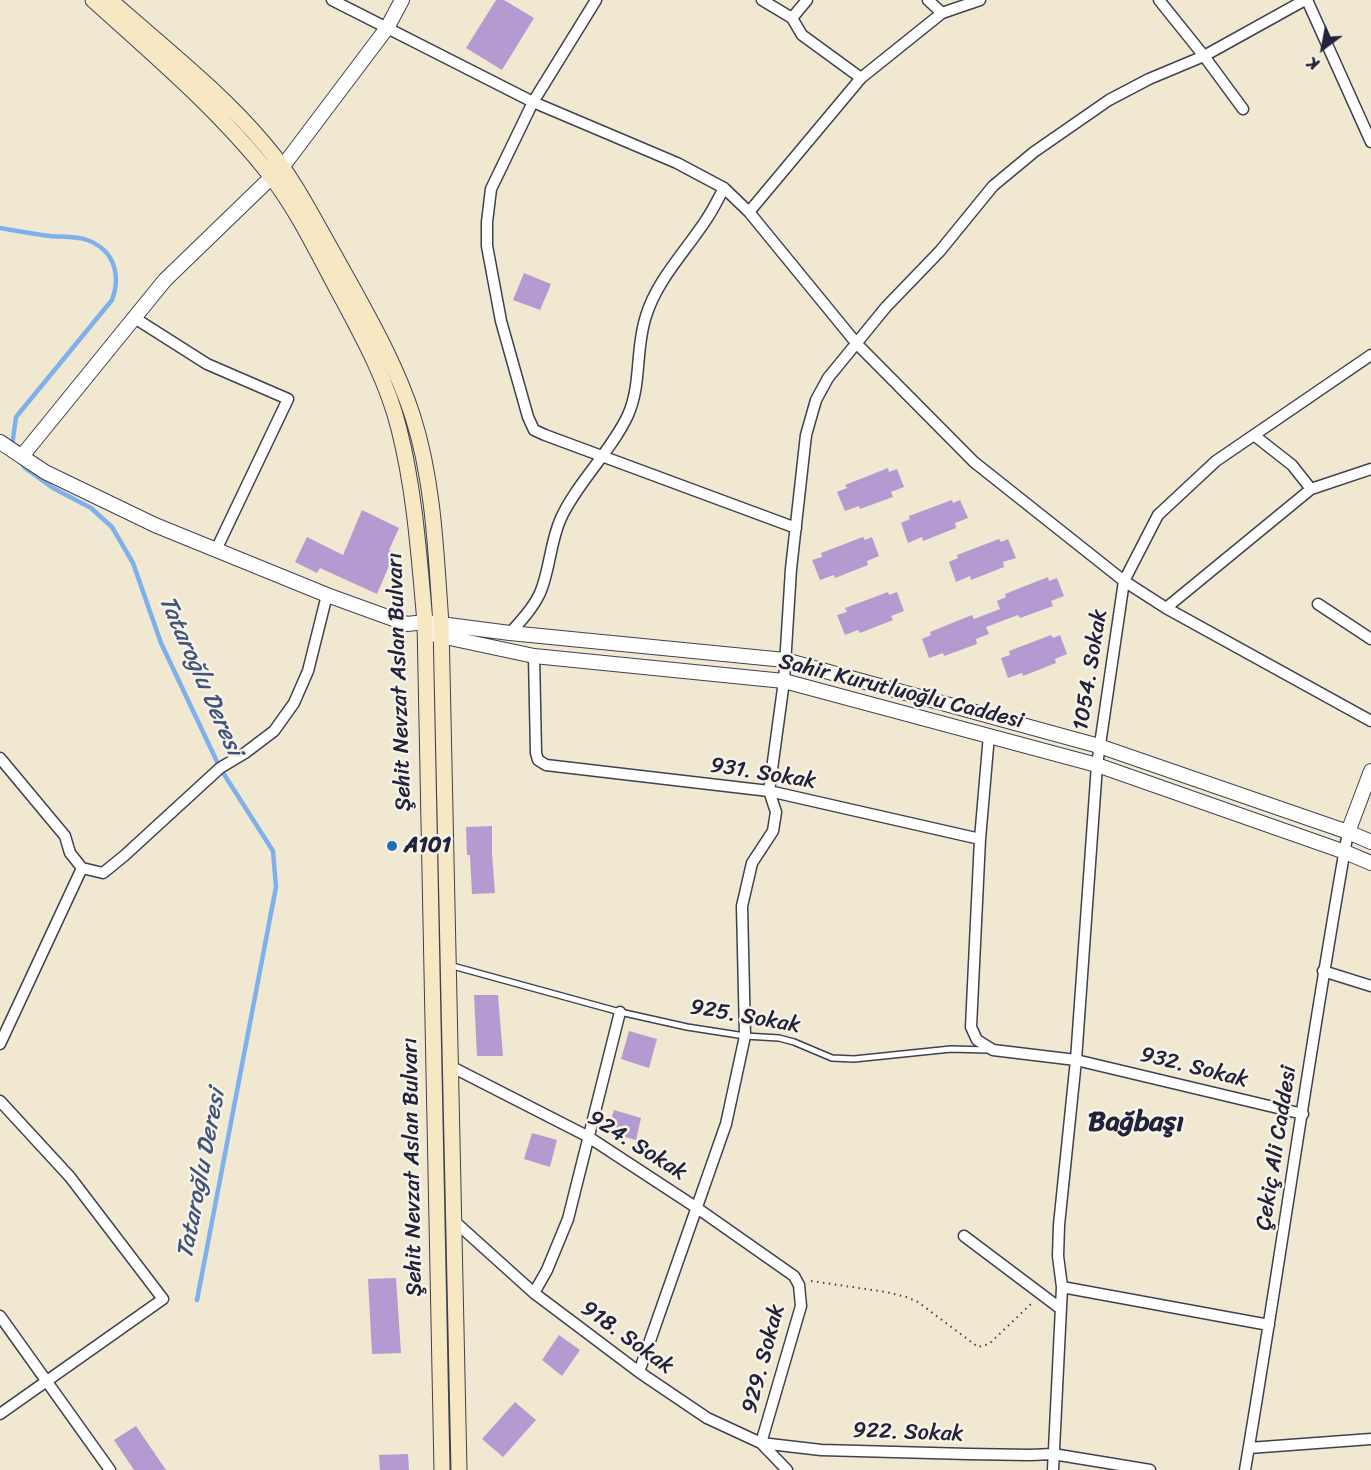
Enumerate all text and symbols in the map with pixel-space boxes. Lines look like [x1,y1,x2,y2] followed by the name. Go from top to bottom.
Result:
[1293,18,1353,78] north arrow
[1301,49,1325,79] text: K
[382,552,418,812] street label: Şehit Nevzat Aslan Bulvarı
[152,592,248,760] water label: Tataroğlu Deresi
[1068,608,1114,732] street label: 1054. Sokak
[776,649,1026,735] street label: Sahir Kurutluoğlu Caddesi
[708,753,818,795] street label: 931. Sokak
[404,833,451,859] place label: A101
[385,839,399,853] marker: A101
[688,994,802,1040] street label: 925. Sokak
[398,1037,428,1297] street label: Şehit Nevzat Aslan Bulvarı
[1137,1042,1251,1094] street label: 932. Sokak
[1251,1064,1303,1232] street label: Çekiç Ali Caddesi
[171,1087,233,1261] water label: Tataroğlu Deresi
[583,1105,691,1187] street label: 924. Sokak
[1088,1106,1184,1140] district label: Bağbaşı
[576,1296,678,1380] street label: 918. Sokak
[737,1302,791,1416] street label: 929. Sokak
[852,1418,964,1448] street label: 922. Sokak

